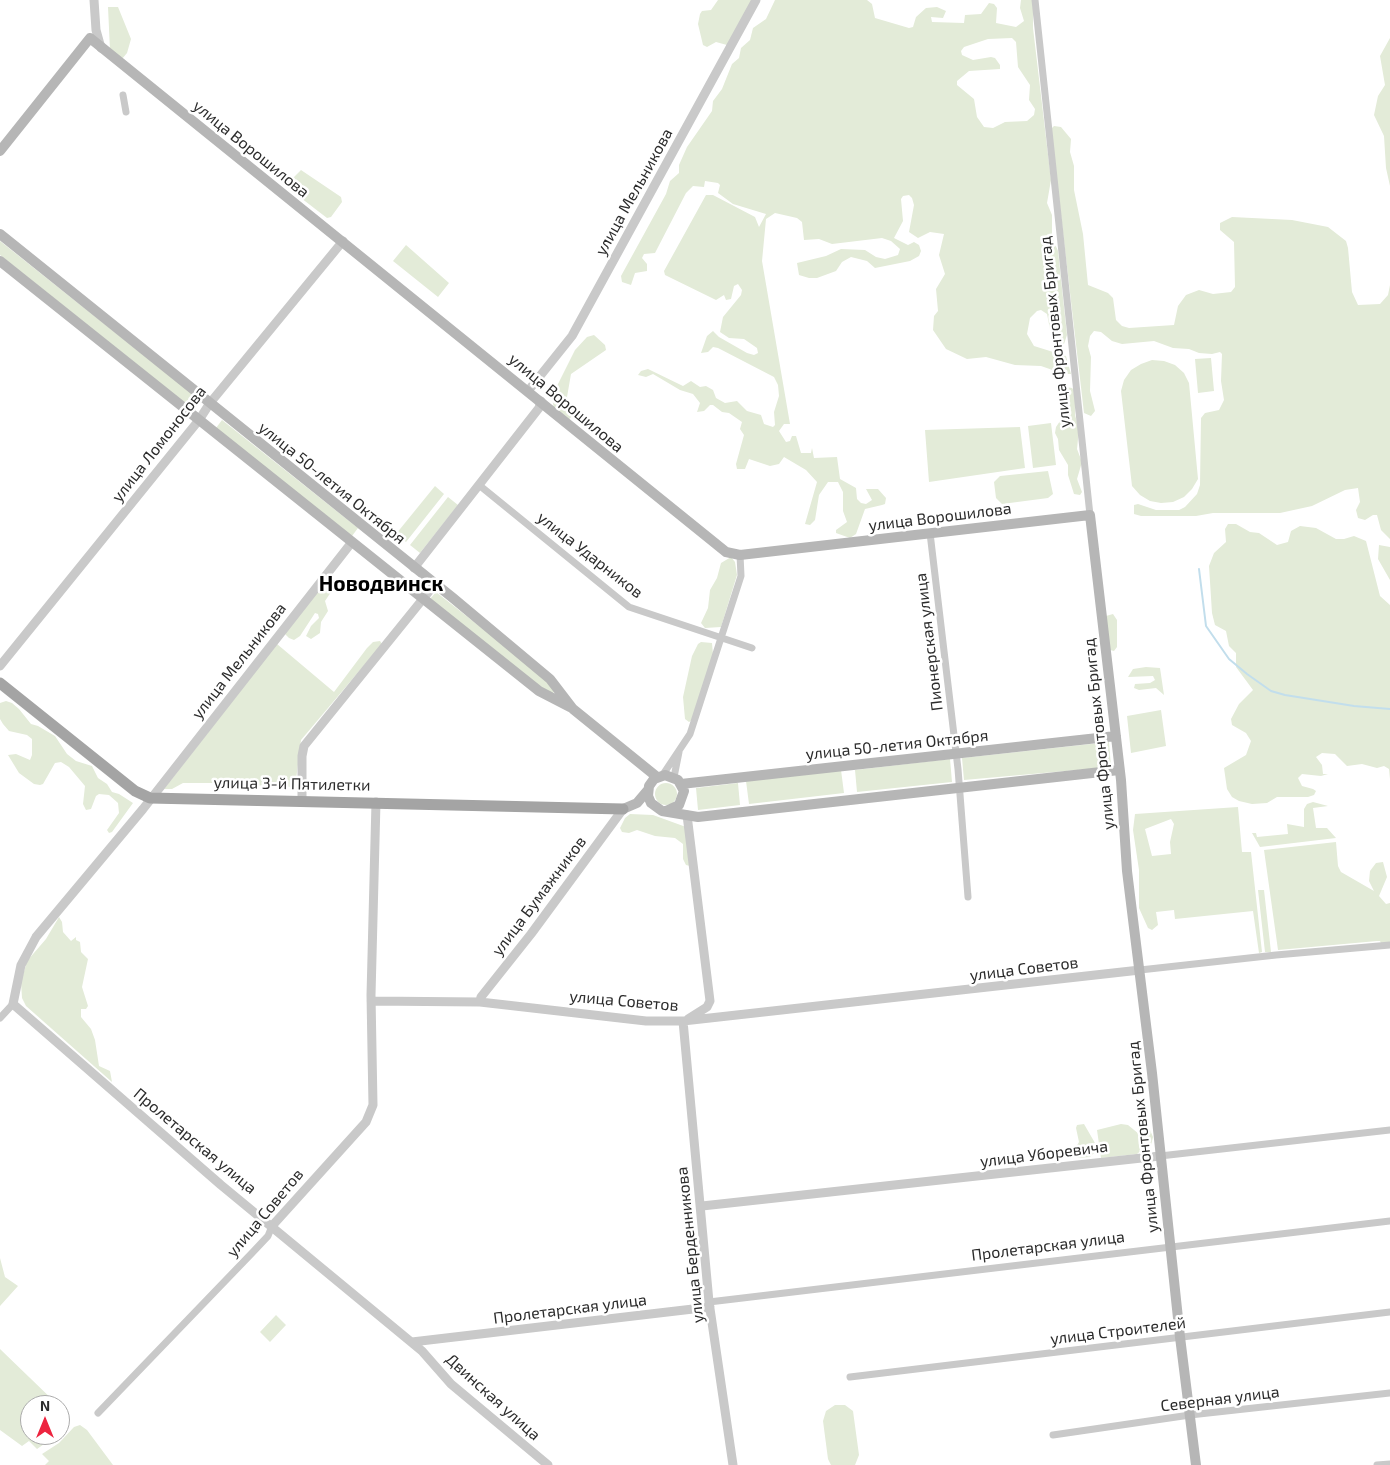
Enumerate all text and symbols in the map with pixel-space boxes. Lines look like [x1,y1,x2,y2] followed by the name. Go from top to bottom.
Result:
[189,96,313,202] street label: улица Ворошилова
[591,125,677,259] street label: улица Мельникова
[1035,235,1075,429] street label: улица Фронтовых Бригад
[505,349,627,457] street label: улица Ворошилова
[108,382,210,506] street label: улица Ломоносова
[255,418,409,548] street label: улица 50-летия Октября
[867,499,1013,535] street label: улица Ворошилова
[533,508,647,602] street label: улица Ударников
[319,571,443,597] district label: Новодвинск
[911,572,947,712] street label: Пионерская улица
[188,599,290,723] street label: улица Мельникова
[1079,637,1119,831] street label: улица Фронтовых Бригад
[805,726,989,764] street label: улица 50-летия Октября
[213,773,371,795] street label: улица 3-й Пятилетки
[488,832,590,960] street label: улица Бумажников
[969,953,1079,985] street label: улица Советов
[569,987,679,1015] street label: улица Советов
[1123,1040,1163,1234] street label: улица Фронтовых Бригад
[130,1084,260,1198] street label: Пролетарская улица
[979,1137,1109,1171] street label: улица Уборевича
[223,1165,307,1261] street label: улица Советов
[672,1166,708,1324] street label: улица Берденникова
[970,1227,1126,1265] street label: Пролетарская улица
[492,1290,648,1328] street label: Пролетарская улица
[1049,1313,1187,1349] street label: улица Строителей
[442,1349,544,1445] street label: Двинская улица
[1160,1382,1280,1416] street label: Северная улица
[20,1395,70,1445] north arrow
[40,1397,50,1414] text: N

